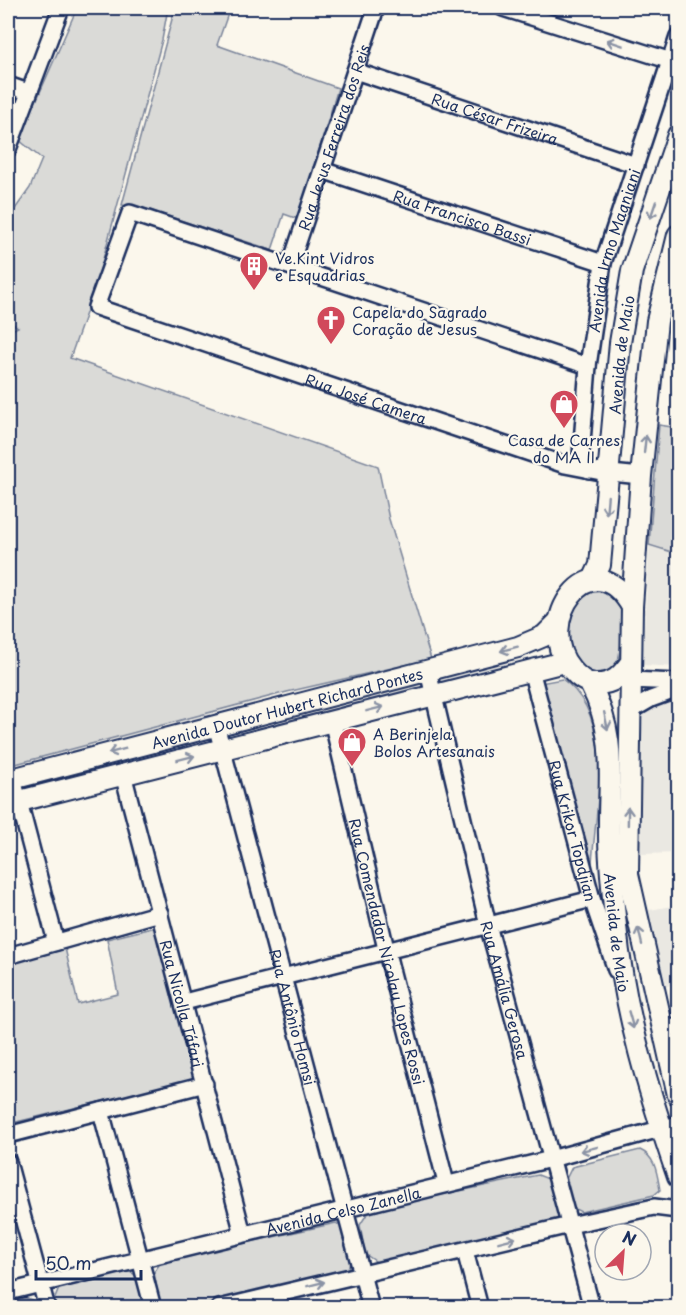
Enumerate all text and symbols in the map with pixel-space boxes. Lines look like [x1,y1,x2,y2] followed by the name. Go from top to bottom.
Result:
[606,37,625,48] one-way arrow
[291,41,375,233] street label: Rua Jesus Ferreira dos Reis
[429,86,562,150] street label: Rua César Frizeira
[582,165,645,334] street label: Avenida Irmo Magniani
[391,183,534,250] street label: Rua Francisco Bassi
[646,200,657,219] one-way arrow
[275,246,375,286] place label: Ve.Kint Vidros e Esquadrias
[238,250,270,292] building icon: Ve.Kint Vidros e Esquadrias
[602,293,639,415] street label: Avenida de Maio
[352,300,487,340] place label: Capela do Sagrado Coração de Jesus
[315,304,347,346] church icon: Capela do Sagrado Coração de Jesus
[302,367,431,429] street label: Rua José Camera
[548,388,580,430] shop icon: Casa de Carnes do MA II
[508,428,620,468] place label: Casa de Carnes do MA II
[640,434,651,454] one-way arrow
[601,495,612,515] one-way arrow
[500,644,519,655] one-way arrow
[149,661,425,754] street label: Avenida Doutor Hubert Richard Pontes
[365,703,384,715] one-way arrow
[600,712,612,731] one-way arrow
[373,722,495,762] place label: A Berinjela Bolos Artesanais
[336,726,368,768] shop icon: A Berinjela Bolos Artesanais
[108,746,127,757] one-way arrow
[176,751,195,763] one-way arrow
[544,757,604,904] street label: Rua Krikor Topdjian
[622,806,634,826] one-way arrow
[344,816,432,1087] street label: Rua Comendador Nicolau Lopes Rossi
[599,872,637,994] street label: Avenida de Maio
[476,918,535,1062] street label: Rua Amália Gerosa
[634,927,646,946] one-way arrow
[155,937,210,1070] street label: Rua Nicolla Táfari
[264,946,323,1088] street label: Rua Antônio Homsi
[626,1010,638,1029] one-way arrow
[580,1144,599,1155] one-way arrow
[263,1180,424,1240] street label: Avenida Celso Zanella
[593,1222,653,1282] north arrow
[619,1224,641,1251] text: N
[497,1234,516,1246] one-way arrow
[36,1243,141,1281] scale bar
[45,1249,92,1276] text: 50 m
[307,1277,326,1289] one-way arrow

